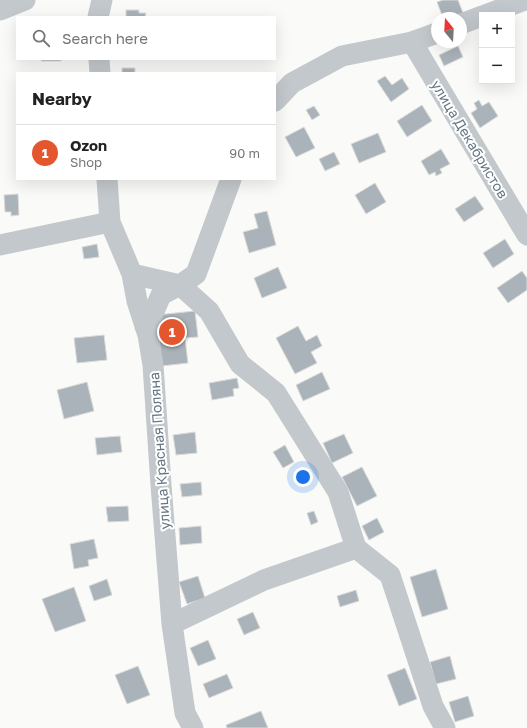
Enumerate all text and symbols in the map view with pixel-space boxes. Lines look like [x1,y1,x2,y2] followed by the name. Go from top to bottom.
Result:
[431,12,467,48] north arrow
[479,12,515,84] map controls
[479,12,515,48] button: +
[16,16,276,60] search box
[30,27,52,49] icon: search
[62,29,148,47] text: Search here
[479,48,515,84] button: −
[428,77,512,201] street label: улица Декабристов
[32,88,92,109] text: Nearby
[70,136,107,154] text: Ozon
[42,145,48,161] text: 1
[229,145,260,161] text: 90 m
[70,154,102,170] text: Shop
[159,317,185,347] pin: 1
[145,372,173,530] street label: улица Красная Поляна
[293,467,313,487] your location

